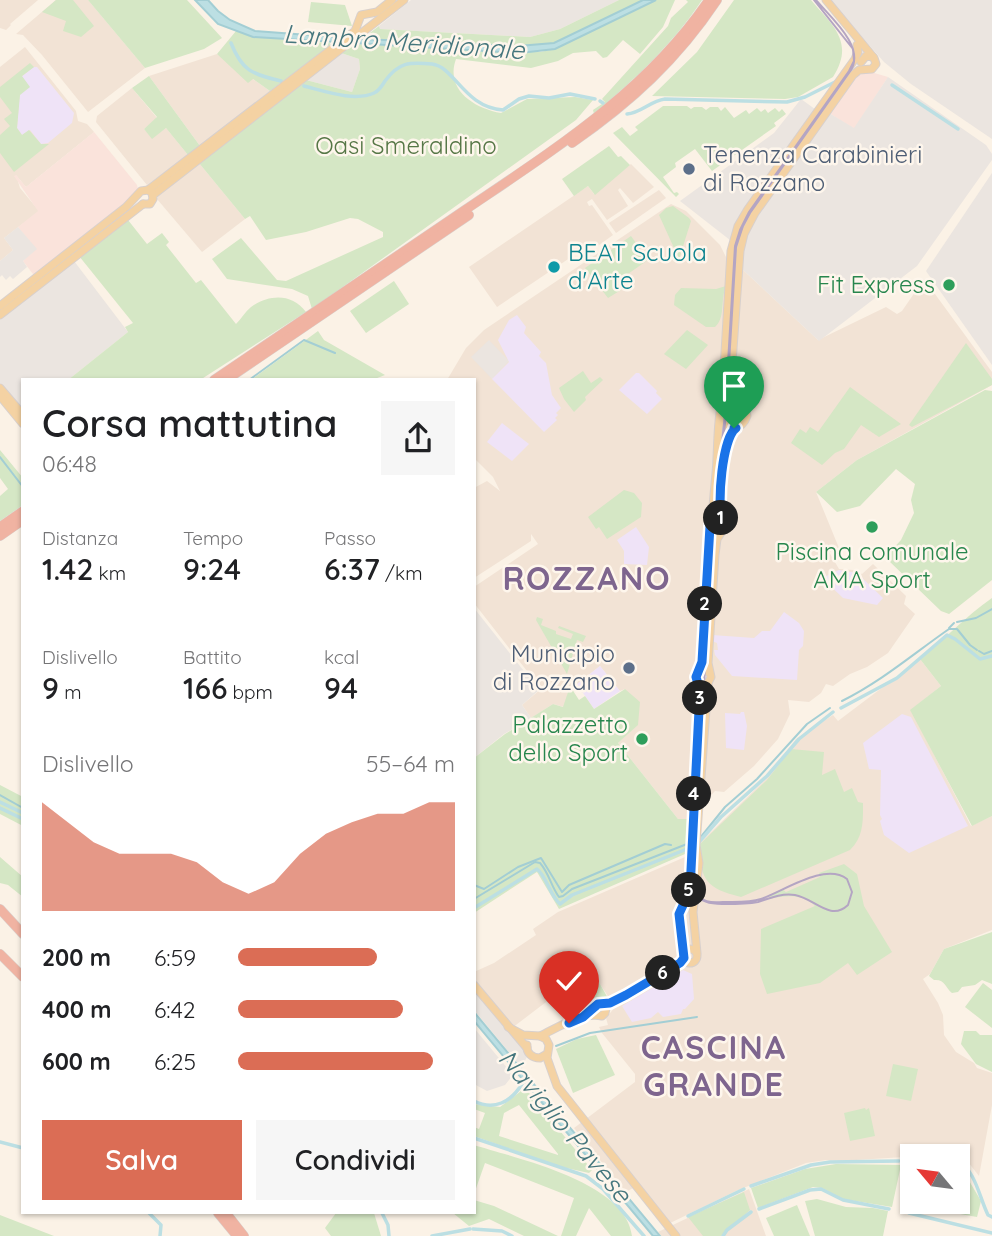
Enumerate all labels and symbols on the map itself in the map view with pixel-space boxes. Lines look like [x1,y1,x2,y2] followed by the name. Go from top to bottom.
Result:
[283,17,527,66] water label: Lambro Meridionale
[315,130,497,160] park label: Oasi Smeraldino
[703,139,922,197] place label: Tenenza Carabinieri di Rozzano
[681,161,697,177] marker: Tenenza Carabinieri di Rozzano
[568,237,707,295] place label: BEAT Scuola d'Arte
[546,259,562,275] marker: BEAT Scuola d'Arte
[817,269,935,299] place label: Fit Express
[941,277,957,293] marker: Fit Express
[704,356,764,428] pin
[704,500,738,536] pin: 1
[864,519,880,535] marker: Piscina comunale AMA Sport
[776,536,968,594] place label: Piscina comunale AMA Sport
[502,558,672,598] district label: ROZZANO
[688,586,722,622] pin: 2
[493,638,615,696] place label: Municipio di Rozzano
[621,660,637,676] marker: Municipio di Rozzano
[682,680,718,716] pin: 3
[508,709,628,767] place label: Palazzetto dello Sport
[634,731,650,747] marker: Palazzetto dello Sport
[676,776,712,812] pin: 4
[672,872,706,908] pin: 5
[539,951,599,1023] pin
[646,956,680,990] pin: 6
[641,1027,787,1104] district label: CASCINA GRANDE
[492,1042,640,1210] water label: Naviglio Pavese
[900,1144,970,1214] north arrow

